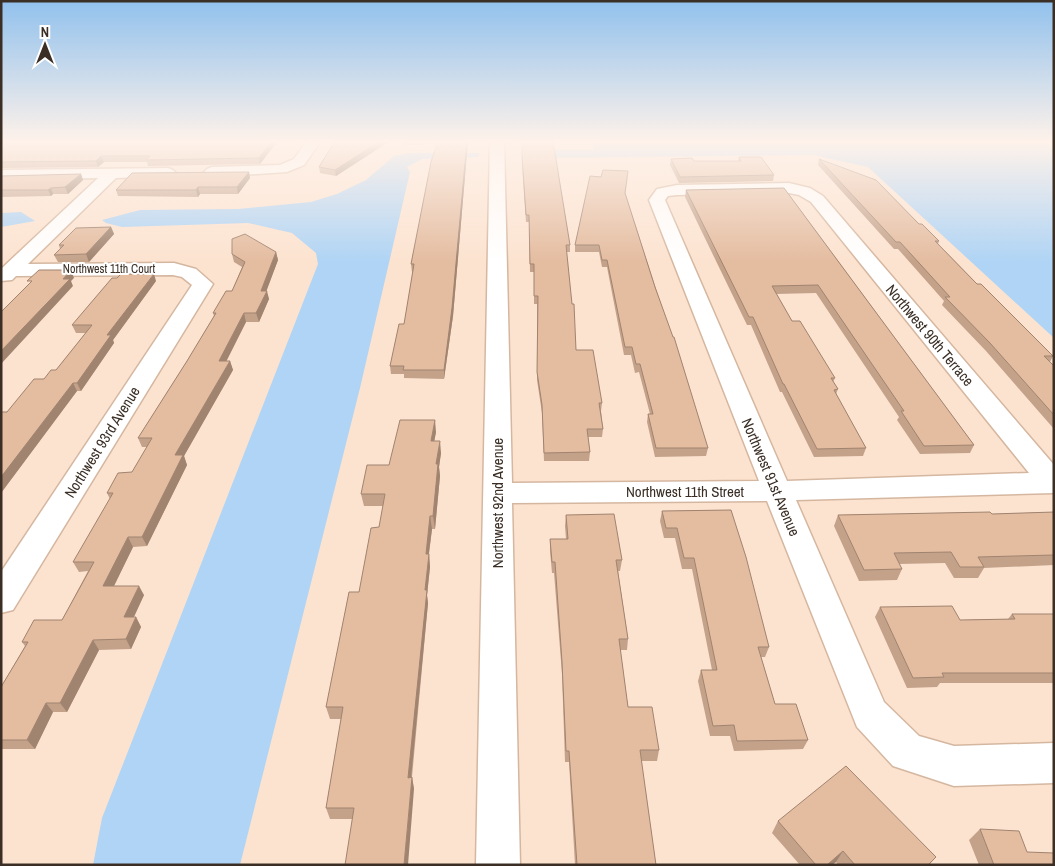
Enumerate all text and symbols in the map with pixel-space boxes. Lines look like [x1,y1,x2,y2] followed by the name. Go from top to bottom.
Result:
[20,20,70,70] north arrow
[41,23,49,41] text: N
[63,261,155,277] street label: Northwest 11th Court
[881,280,979,390] street label: Northwest 90th Terrace
[59,382,145,502] street label: Northwest 93rd Avenue
[737,415,805,539] street label: Northwest 91st Avenue
[487,438,508,568] street label: Northwest 92nd Avenue
[626,481,745,502] street label: Northwest 11th Street

